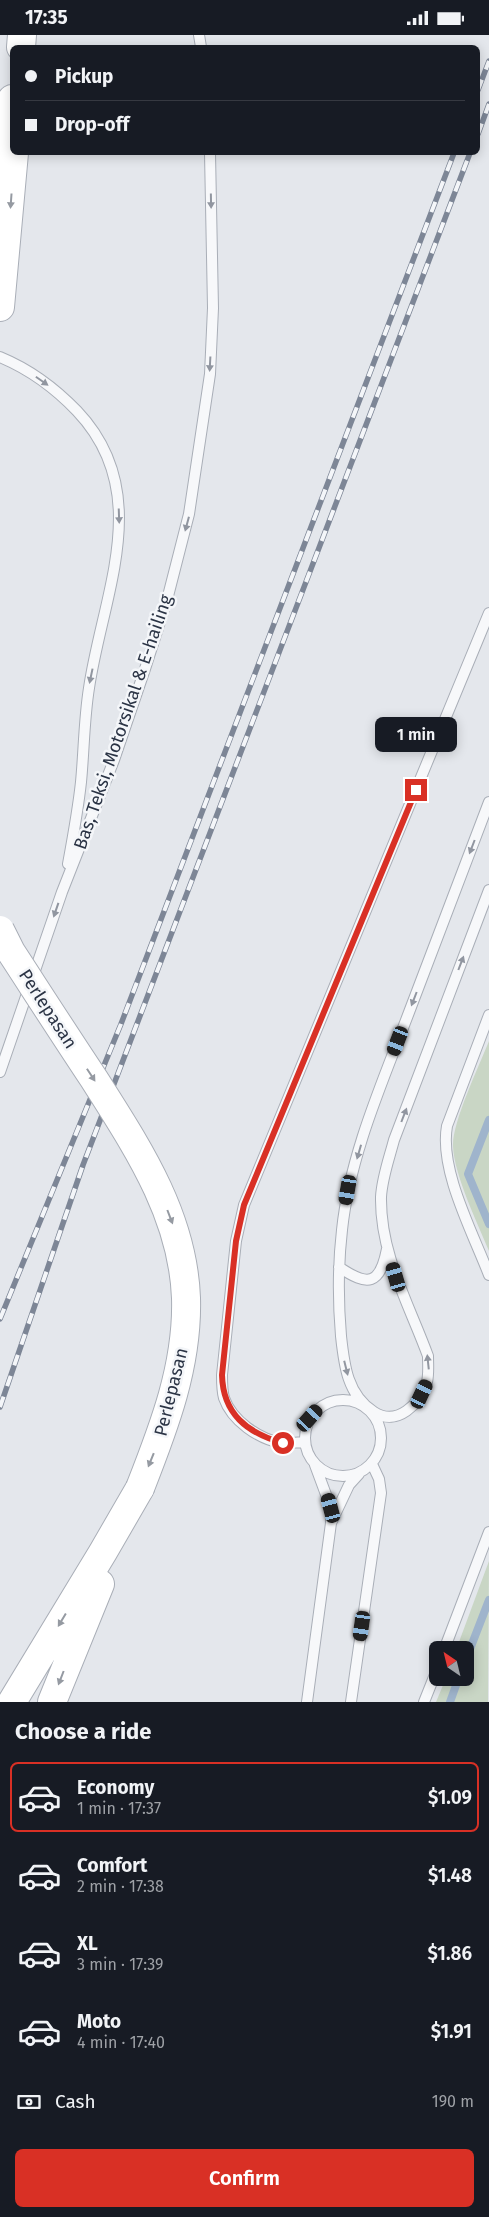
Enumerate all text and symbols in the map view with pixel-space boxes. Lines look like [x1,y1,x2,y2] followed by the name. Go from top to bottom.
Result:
[25,6,68,29] text: 17:35
[55,65,113,88] text: Pickup
[55,113,129,136] text: Drop-off
[6,193,14,209] one-way arrow
[207,193,215,209] one-way arrow
[206,356,214,372] one-way arrow
[35,376,49,386] one-way arrow
[116,509,124,525] one-way arrow
[182,517,190,532] one-way arrow
[69,591,177,852] street label: Bas, Teksi, Motorsikal & E-hailing
[87,668,95,684] one-way arrow
[375,717,457,753] callout: 1 min
[397,725,435,744] text: 1 min
[405,779,427,801] route end
[468,840,475,855] one-way arrow
[52,903,60,918] one-way arrow
[457,955,465,970] one-way arrow
[14,965,82,1053] street label: Perlepasan
[410,992,418,1007] one-way arrow
[385,1024,410,1058] car
[86,1069,96,1082] one-way arrow
[400,1108,408,1122] one-way arrow
[355,1145,363,1160] one-way arrow
[338,1174,357,1206] car
[167,1209,174,1224] one-way arrow
[384,1261,407,1293] car
[149,1345,193,1439] street label: Perlepasan
[424,1353,432,1369] one-way arrow
[342,1360,350,1375] one-way arrow
[408,1377,435,1411] car
[294,1402,325,1434] car
[272,1432,294,1454] route start
[147,1453,155,1467] one-way arrow
[319,1492,342,1524] car
[352,1610,371,1642] car
[57,1614,66,1627] one-way arrow
[429,1641,474,1686] north arrow
[429,1641,474,1686] map controls
[57,1671,65,1686] one-way arrow
[15,1718,151,1745] text: Choose a ride
[17,1775,62,1820] icon: car
[77,1776,154,1799] text: Economy
[428,1786,472,1809] text: $1.09
[77,1799,161,1818] text: 1 min · 17:37
[17,1853,62,1898] icon: car
[77,1854,147,1877] text: Comfort
[428,1864,472,1887] text: $1.48
[77,1877,164,1896] text: 2 min · 17:38
[17,1931,62,1976] icon: car
[77,1932,98,1955] text: XL
[428,1942,472,1965] text: $1.86
[77,1955,163,1974] text: 3 min · 17:39
[17,2009,62,2054] icon: car
[77,2010,121,2033] text: Moto
[431,2020,472,2043] text: $1.91
[77,2033,165,2052] text: 4 min · 17:40
[15,2088,43,2116] icon: cash
[55,2090,96,2113] text: Cash
[432,2092,474,2111] text: 190 m
[15,2149,474,2207] button: Confirm

